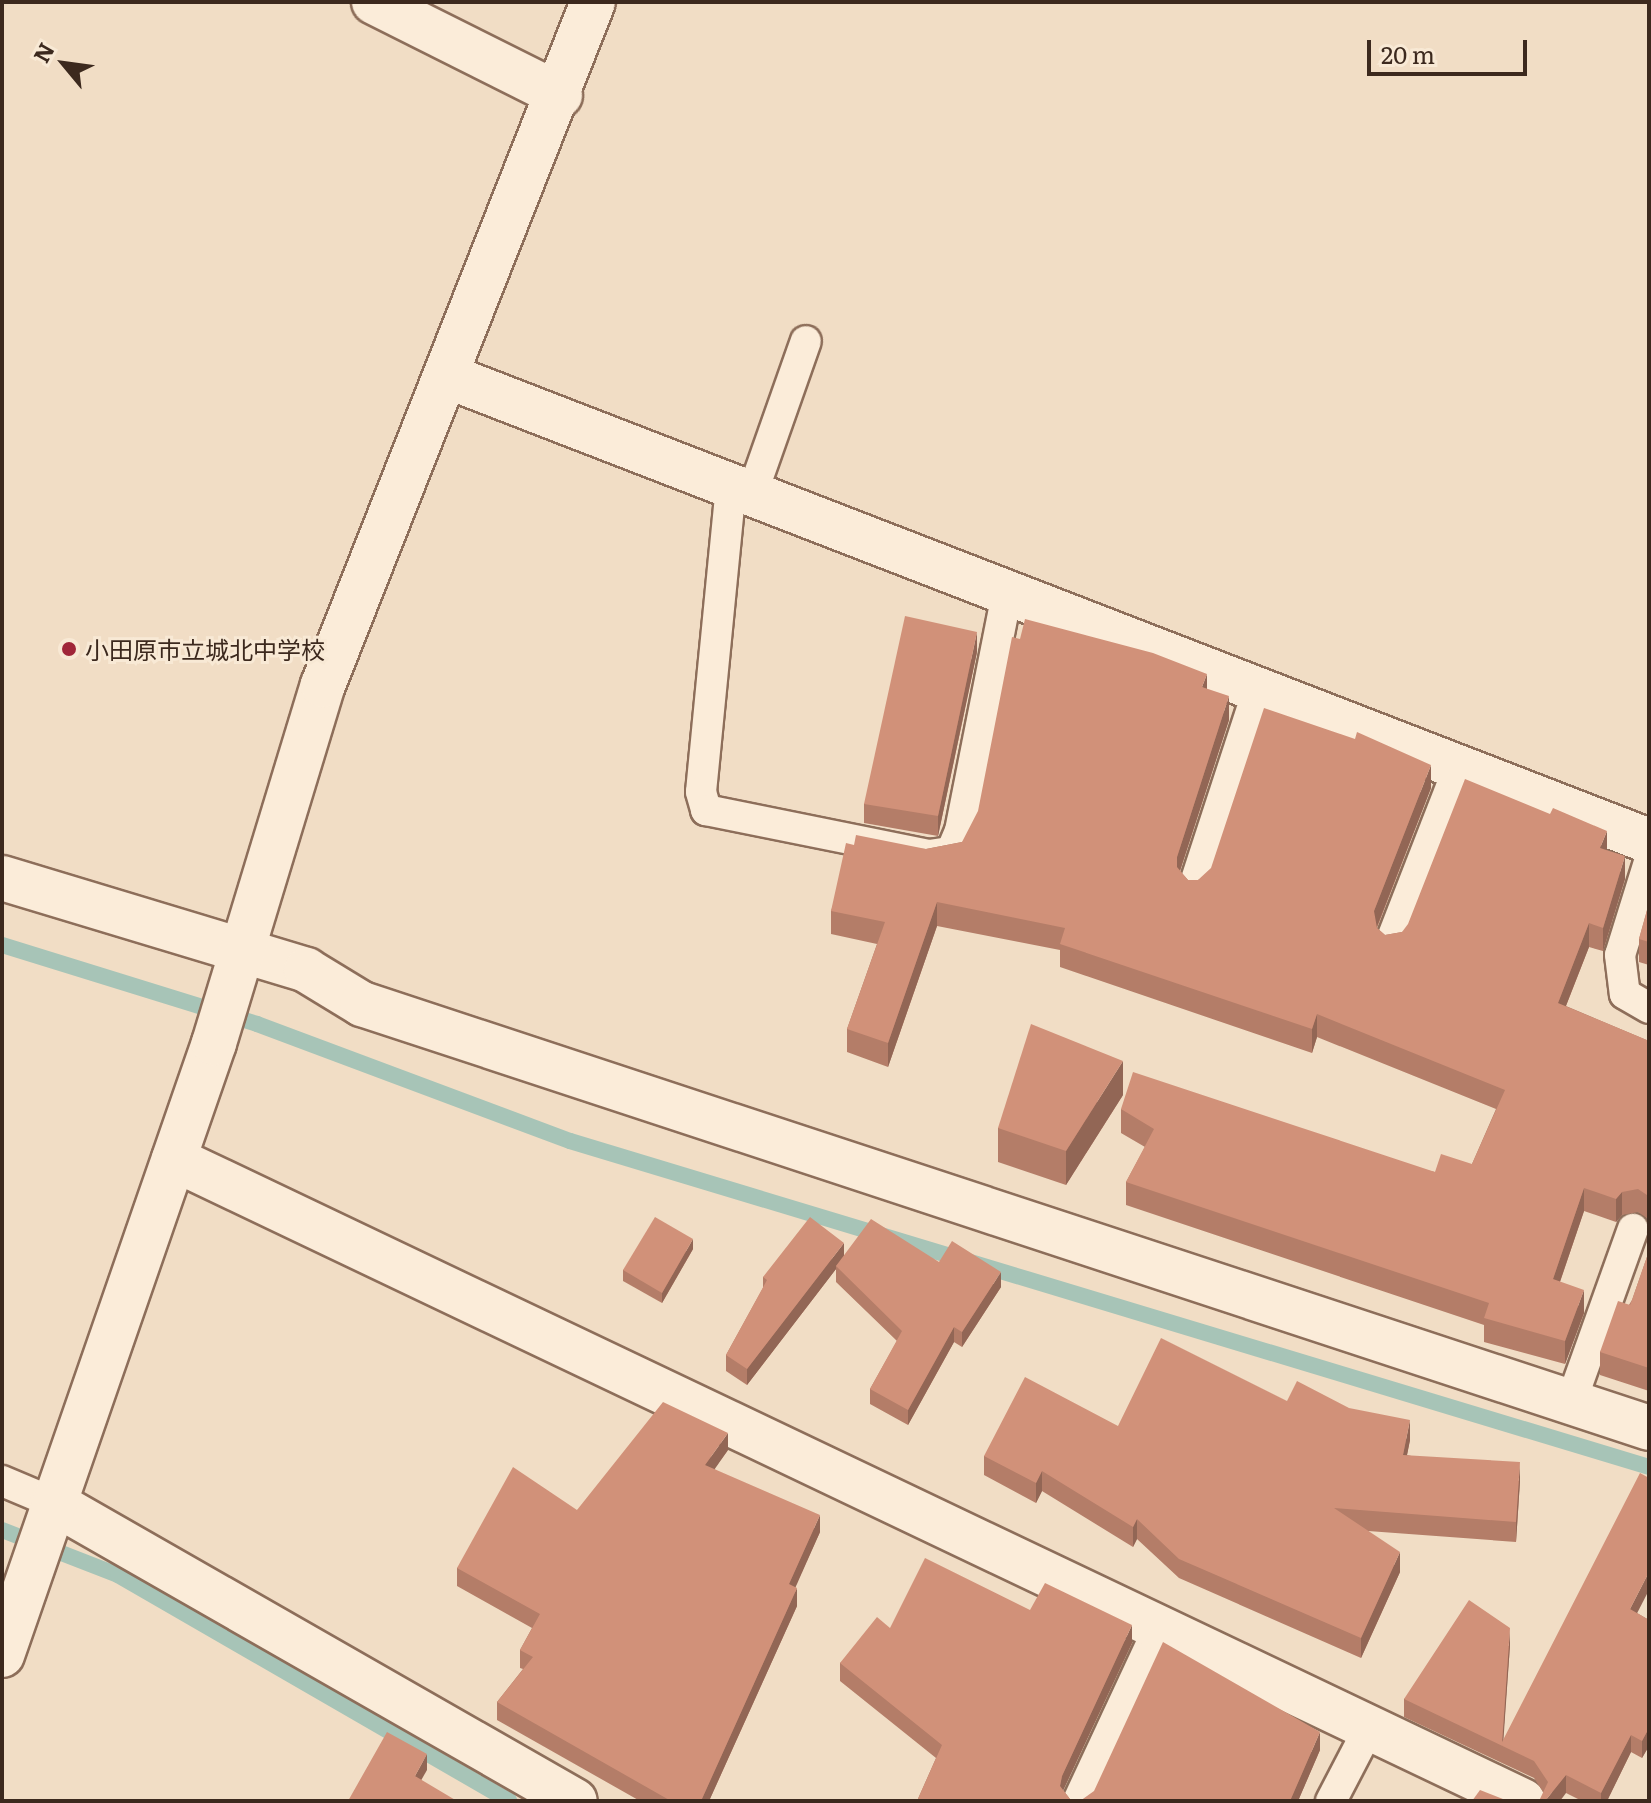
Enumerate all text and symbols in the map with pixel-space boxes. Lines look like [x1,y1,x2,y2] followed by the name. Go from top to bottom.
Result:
[24,24,104,104] north arrow
[1371,24,1531,74] scale bar
[24,36,61,68] text: N
[1381,36,1435,71] text: 20 m
[85,635,325,663] place label: 小田原市立城北中学校
[60,640,78,658] marker: 小田原市立城北中学校

